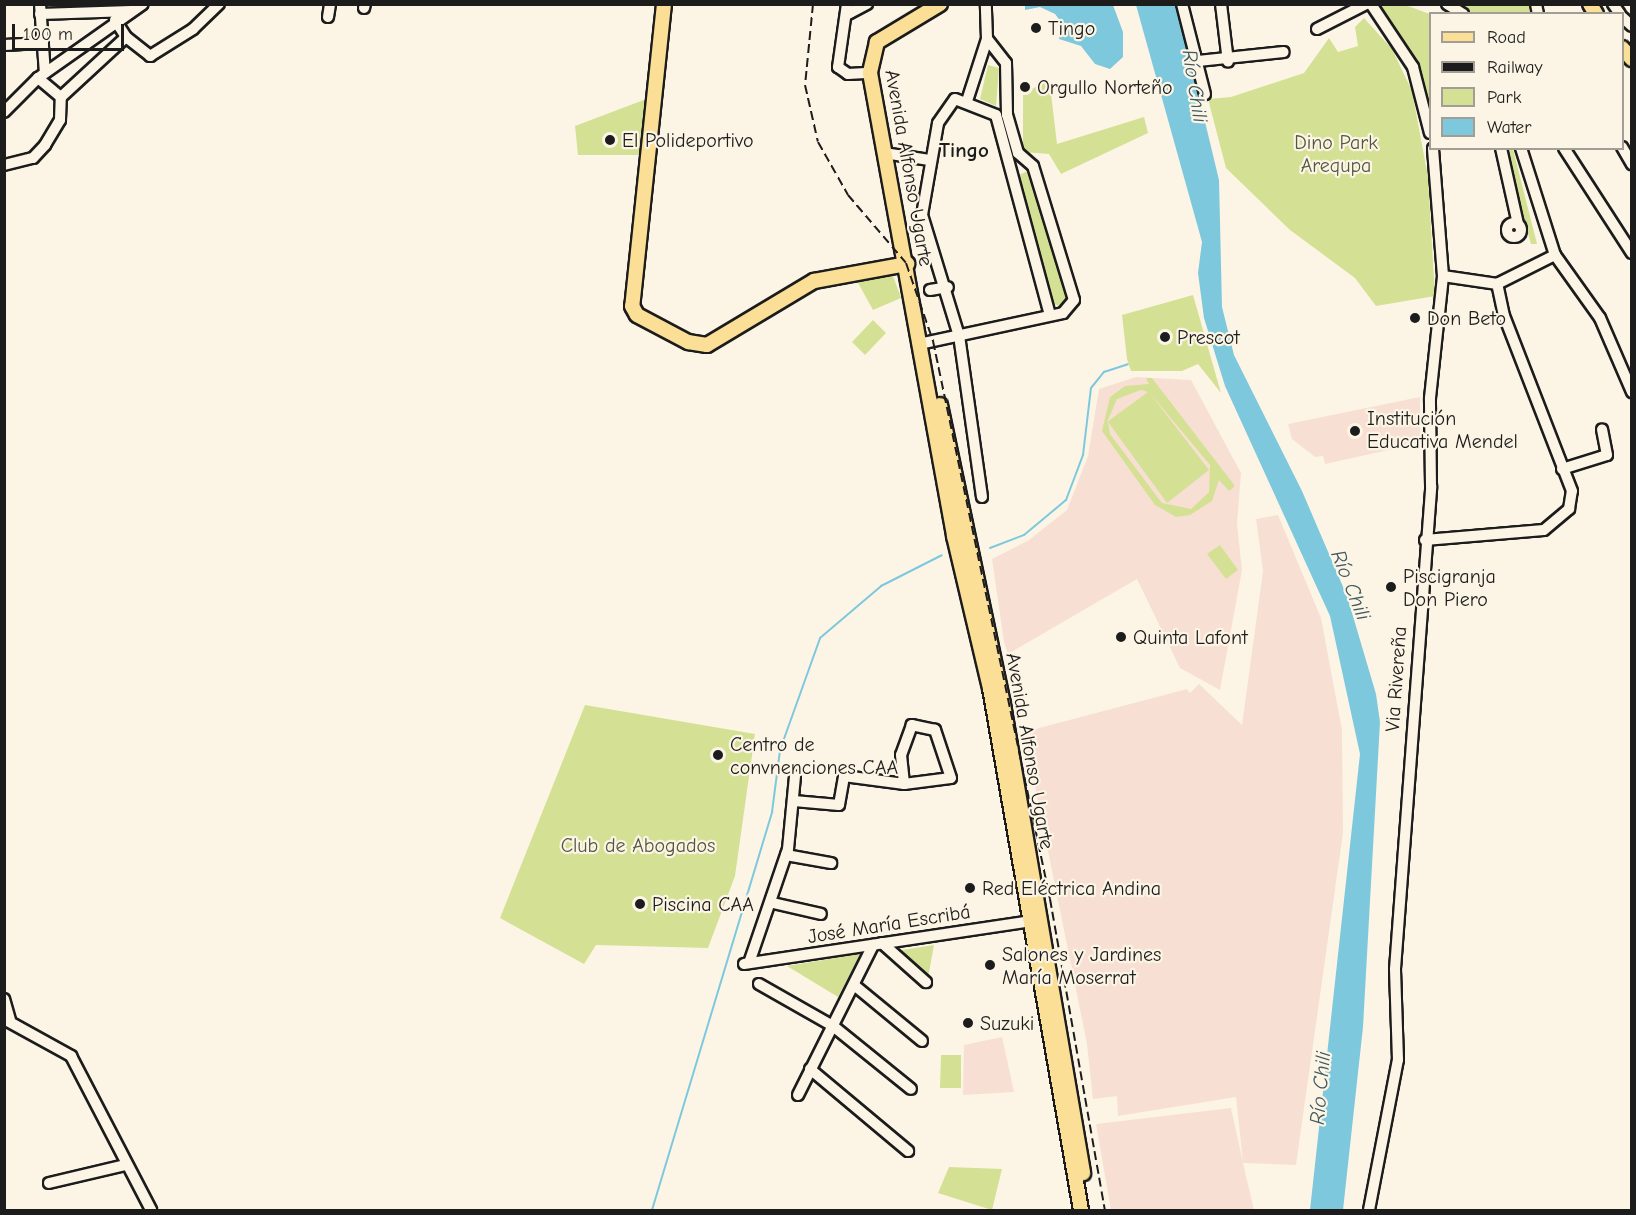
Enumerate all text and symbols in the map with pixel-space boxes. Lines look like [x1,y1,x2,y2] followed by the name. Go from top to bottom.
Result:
[15,12,128,50] scale bar
[1429,12,1624,150] legend
[1048,16,1095,40] place label: Tingo
[1029,21,1043,35] marker: Tingo
[23,24,73,45] text: 100 m
[1487,27,1526,48] text: Road
[1177,48,1213,124] water label: Río Chili
[1487,57,1543,78] text: Railway
[880,68,938,268] street label: Avenida Alfonso Ugarte
[1037,75,1173,99] place label: Orgullo Norteño
[1018,80,1032,94] marker: Orgullo Norteño
[1487,87,1521,108] text: Park
[1487,117,1531,138] text: Water
[622,128,754,152] place label: El Polideportivo
[1294,131,1378,178] park label: Dino Park Arequpa
[603,133,617,147] marker: El Polideportivo
[939,137,989,163] district label: Tingo
[1427,306,1506,330] place label: Don Beto
[1408,311,1422,325] marker: Don Beto
[1177,325,1240,349] place label: Prescot
[1158,330,1172,344] marker: Prescot
[1367,407,1518,454] place label: Institución Educativa Mendel
[1348,424,1362,438] marker: Institución Educativa Mendel
[1326,546,1376,624] water label: Río Chili
[1403,564,1496,611] place label: Piscigranja Don Piero
[1384,580,1398,594] marker: Piscigranja Don Piero
[1133,625,1248,649] place label: Quinta Lafont
[1380,625,1412,733] street label: Via Rivereña
[1114,630,1128,644] marker: Quinta Lafont
[1001,651,1059,851] street label: Avenida Alfonso Ugarte
[730,732,898,779] place label: Centro de convnenciones CAA
[711,748,725,762] marker: Centro de convnenciones CAA
[561,833,715,857] park label: Club de Abogados
[982,876,1161,900] place label: Red Eléctrica Andina
[963,881,977,895] marker: Red Eléctrica Andina
[652,892,754,916] place label: Piscina CAA
[633,897,647,911] marker: Piscina CAA
[806,899,972,949] street label: José María Escribá
[1002,942,1161,989] place label: Salones y Jardines María Moserrat
[983,958,997,972] marker: Salones y Jardines María Moserrat
[980,1011,1034,1035] place label: Suzuki
[961,1016,975,1030] marker: Suzuki
[1304,1050,1336,1126] water label: Río Chili

